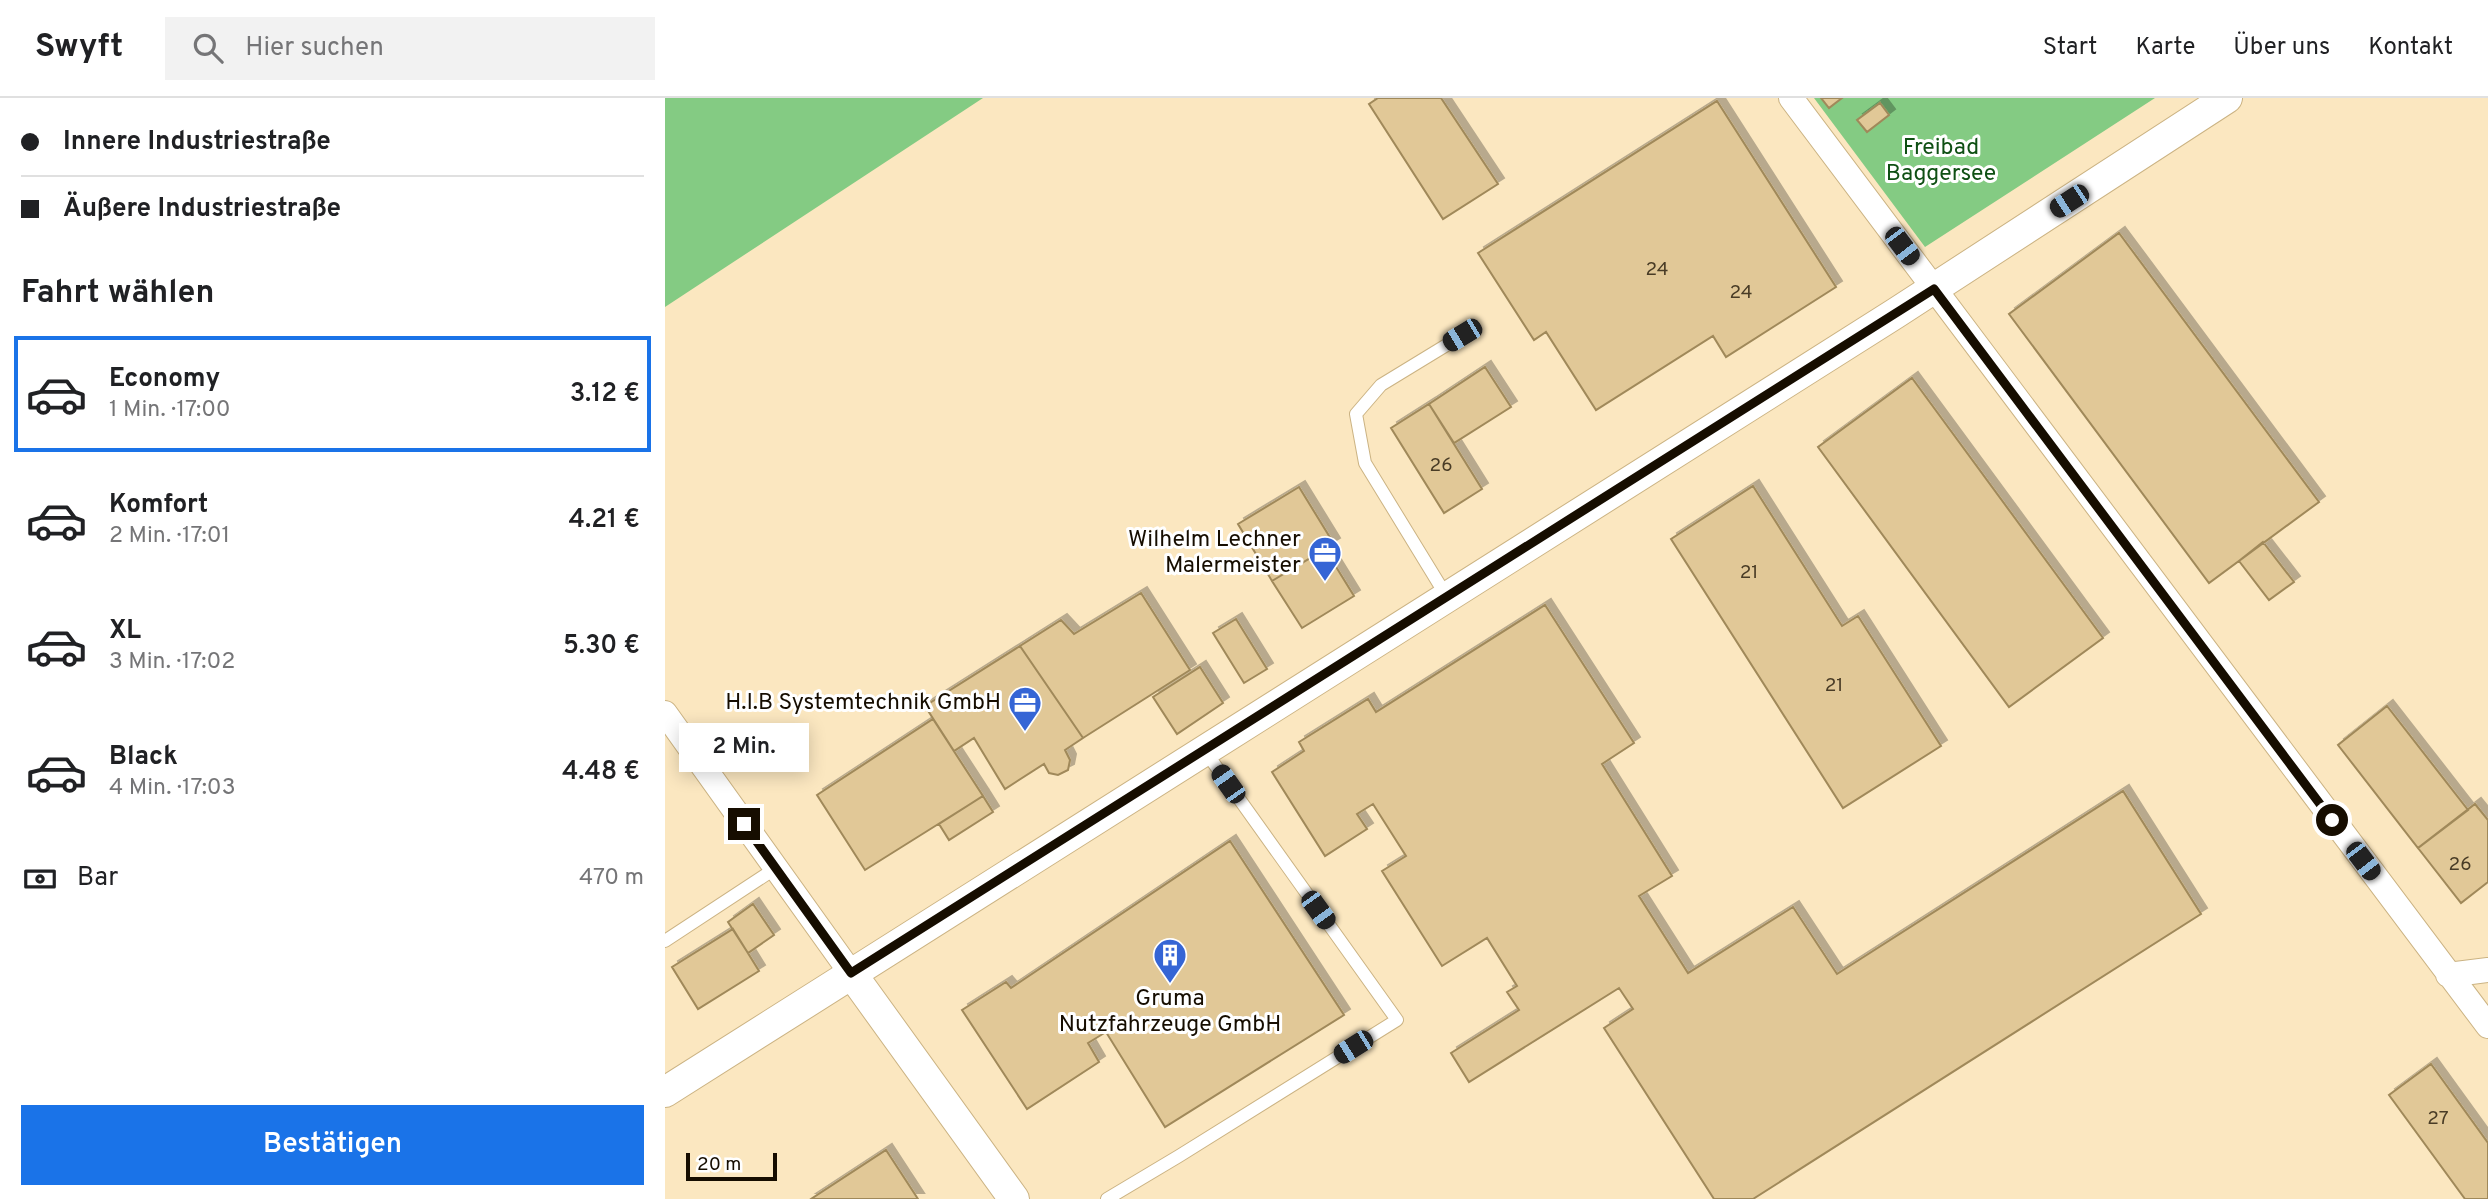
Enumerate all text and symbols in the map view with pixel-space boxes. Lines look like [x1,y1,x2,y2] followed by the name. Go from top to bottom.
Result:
[165,17,655,80] search box
[35,27,123,69] text: Swyft
[189,29,227,67] icon: search
[245,32,384,65] text: Hier suchen
[2043,33,2097,63] text: Start
[2135,33,2195,63] text: Karte
[2233,33,2330,63] text: Über uns
[2368,33,2453,63] text: Kontakt
[63,126,331,159] text: Innere Industriestraße
[1886,134,1996,189] park label: Freibad Baggersee
[2046,181,2093,221] car
[63,193,341,226] text: Äußere Industriestraße
[1881,223,1924,269] car
[1645,258,1669,282] house number: 24
[21,274,214,314] text: Fahrt wählen
[1729,281,1753,305] house number: 24
[1439,315,1486,355] car
[25,363,88,426] icon: car
[109,363,220,396] text: Economy
[570,378,640,411] text: 3.12 €
[109,396,231,425] text: 1 Min. · 17:00
[1430,454,1452,478] house number: 26
[25,489,88,552] icon: car
[109,489,208,522] text: Komfort
[569,504,640,537] text: 4.21 €
[109,522,230,551] text: 2 Min. · 17:01
[1128,526,1301,581] place label: Wilhelm Lechner Malermeister
[1306,534,1344,583] office icon: Wilhelm Lechner Malermeister
[1740,561,1758,585] house number: 21
[25,615,88,678] icon: car
[109,615,141,648] text: XL
[563,630,640,663] text: 5.30 €
[109,648,235,677] text: 3 Min. · 17:02
[1825,674,1843,698] house number: 21
[1006,684,1044,733] office icon: H.I.B Systemtechnik GmbH
[725,689,1001,718] place label: H.I.B Systemtechnik GmbH
[679,722,809,772] callout: 2 Min.
[712,733,776,762] text: 2 Min.
[25,741,88,804] icon: car
[109,741,178,774] text: Black
[562,756,640,789] text: 4.48 €
[1208,761,1249,807] car
[109,774,235,803] text: 4 Min. · 17:03
[2316,804,2348,836] route start
[728,808,760,840] route end
[2342,838,2385,884] car
[2449,853,2471,877] house number: 26
[21,860,59,898] icon: cash
[77,862,118,895] text: Bar
[579,864,644,893] text: 470 m
[1298,887,1339,933] car
[1151,936,1189,985] building icon: Gruma Nutzfahrzeuge GmbH
[1059,985,1281,1040] place label: Gruma Nutzfahrzeuge GmbH
[1330,1027,1377,1067] car
[21,1105,644,1185] button: Bestätigen
[2427,1107,2449,1131] house number: 27
[686,1150,777,1182] scale bar
[697,1153,741,1177] text: 20 m

